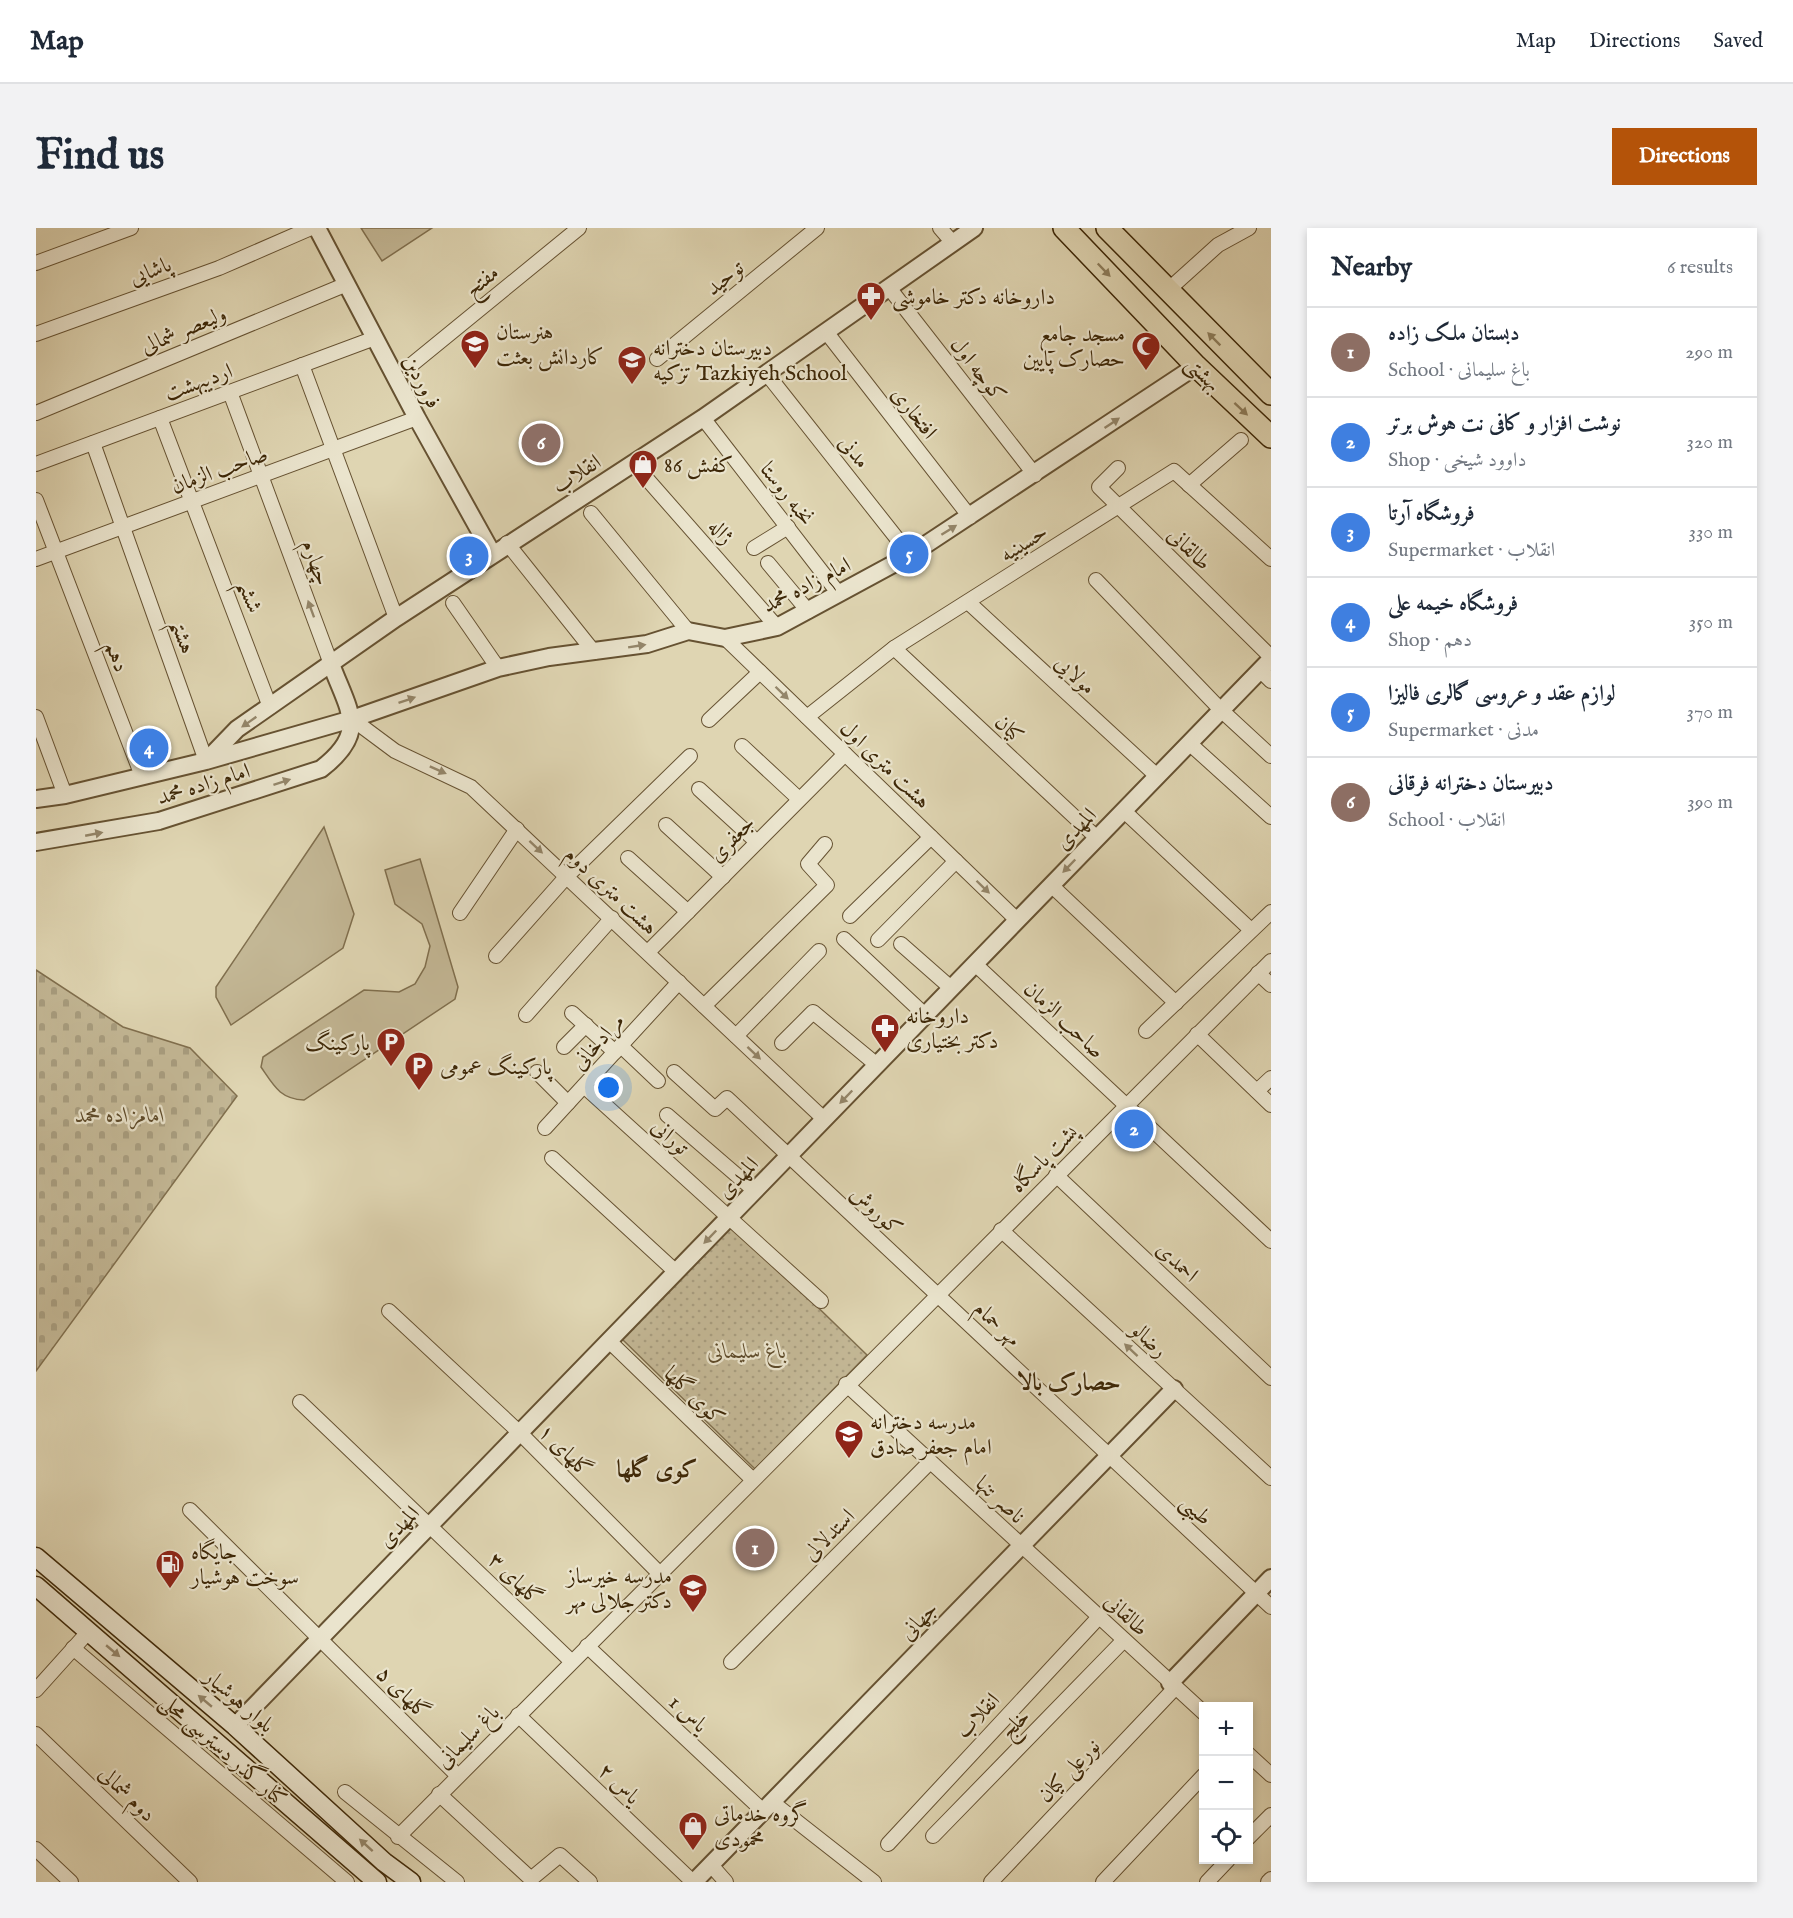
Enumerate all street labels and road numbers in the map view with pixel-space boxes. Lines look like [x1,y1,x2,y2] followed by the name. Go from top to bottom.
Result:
[126,250,178,294] street label: پاشایی
[700,254,751,303] street label: توحید
[459,259,508,307] street label: مفتح
[137,300,231,361] street label: ولیعصر شمالی
[943,332,1012,409] street label: کوچه اول
[395,350,447,414] street label: فروردین
[1178,350,1227,398] street label: بهشتی
[161,358,237,408] street label: اردیبهشت
[884,381,943,445] street label: افتخاری
[832,430,875,475] street label: مدنی
[167,440,272,501] street label: صاحب الزمان
[547,449,607,501] street label: انقلاب
[753,457,820,532] street label: نخبه روستا
[702,513,739,551] street label: ژاله
[995,518,1053,569] street label: حسینیه
[1161,522,1217,577] street label: طالقانی
[290,536,336,591] street label: چهارم
[758,552,858,624] street label: امام زاده محمد
[224,576,268,619] street label: ششم
[157,616,201,660] street label: هشتم
[93,637,135,678] street label: دهم
[1048,649,1101,702] street label: مولایی
[988,709,1029,750] street label: کیان
[833,715,936,816] street label: هشت متری اول
[154,758,255,816] street label: امام زاده محمد
[1050,802,1103,857] street label: المهدی
[703,810,762,869] street label: جعفری
[555,841,663,945] street label: هشت متری دوم
[1017,976,1110,1065] street label: صاحب الزمان
[566,1008,631,1077] street label: مرادخانی
[645,1113,695,1162] street label: تورانی
[1004,1118,1086,1200] street label: پشت پاسگاه
[712,1151,765,1206] street label: المهدی
[844,1180,908,1243] street label: کوروش
[1150,1236,1204,1289] street label: احمدی
[964,1295,1026,1356] street label: مهر حمام
[1123,1315,1173,1365] street label: رضالو
[657,1360,731,1432] street label: کوی گلها
[532,1418,598,1484] street label: گلهای ۱
[969,1470,1030,1531] street label: ناصر تنها
[1172,1489,1218,1534] street label: طیبی
[373,1500,426,1555] street label: المهدی
[797,1503,862,1568] street label: استدلالی
[481,1546,548,1612] street label: گلهای ۳
[1097,1588,1154,1643] street label: طالقانی
[894,1596,945,1647] street label: جهانی
[370,1660,436,1726] street label: گلهای ۵
[196,1662,280,1740] street label: بلوار هوشیار
[153,1685,294,1814] street label: کنار گذر دسترسی محلی
[950,1687,1007,1745] street label: انقلاب
[662,1689,715,1741] street label: یاس 1
[430,1699,509,1778] street label: باغ سلیمانی
[994,1703,1039,1748] street label: خلج
[1032,1733,1108,1810] street label: نورعلی کیان
[591,1757,647,1813] street label: یاس ۲
[89,1760,161,1832] street label: دوم شمالی

